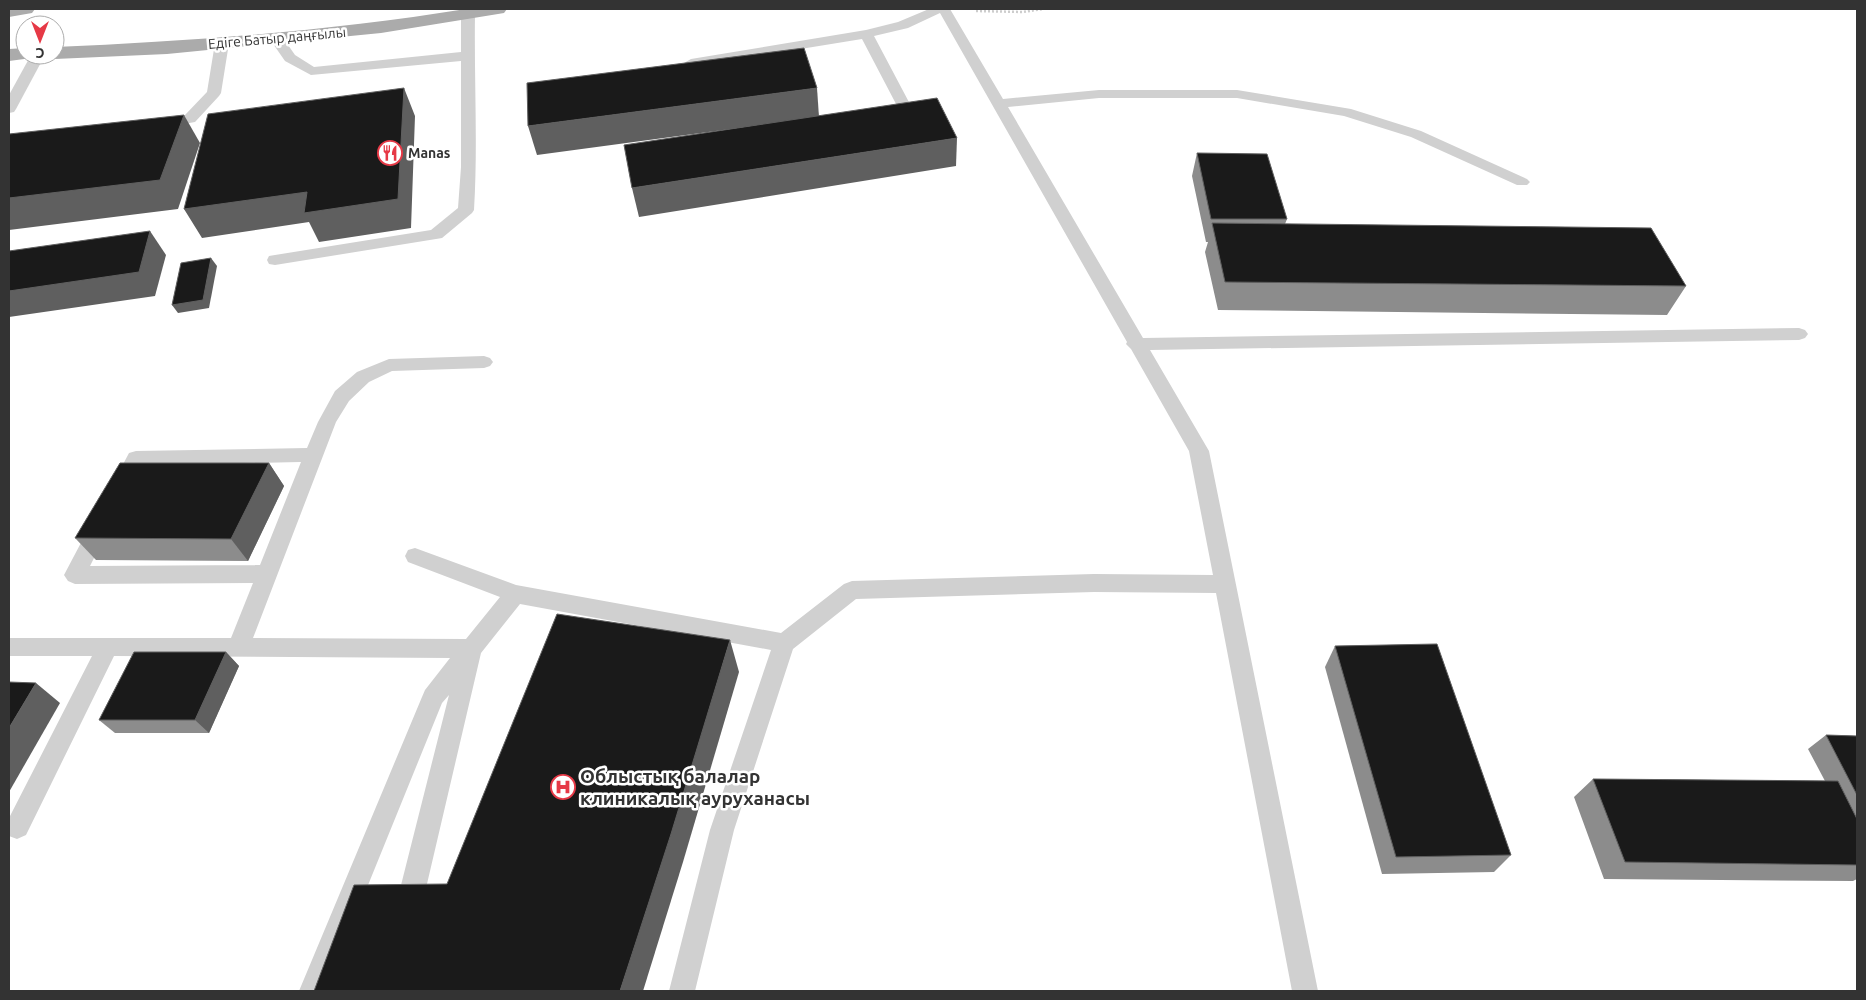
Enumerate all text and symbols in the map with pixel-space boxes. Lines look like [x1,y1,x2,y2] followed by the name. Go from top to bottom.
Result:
[15,15,65,65] north arrow
[207,24,347,52] street label: Едіге Батыр даңғылы
[35,45,44,61] text: С
[377,140,403,166] restaurant icon: Manas
[408,145,451,161] place label: Manas
[580,765,810,809] place label: Облыстық балалар клиникалық ауруханасы
[550,774,576,800] hospital icon: Облыстық балалар клиникалық ауруханасы

